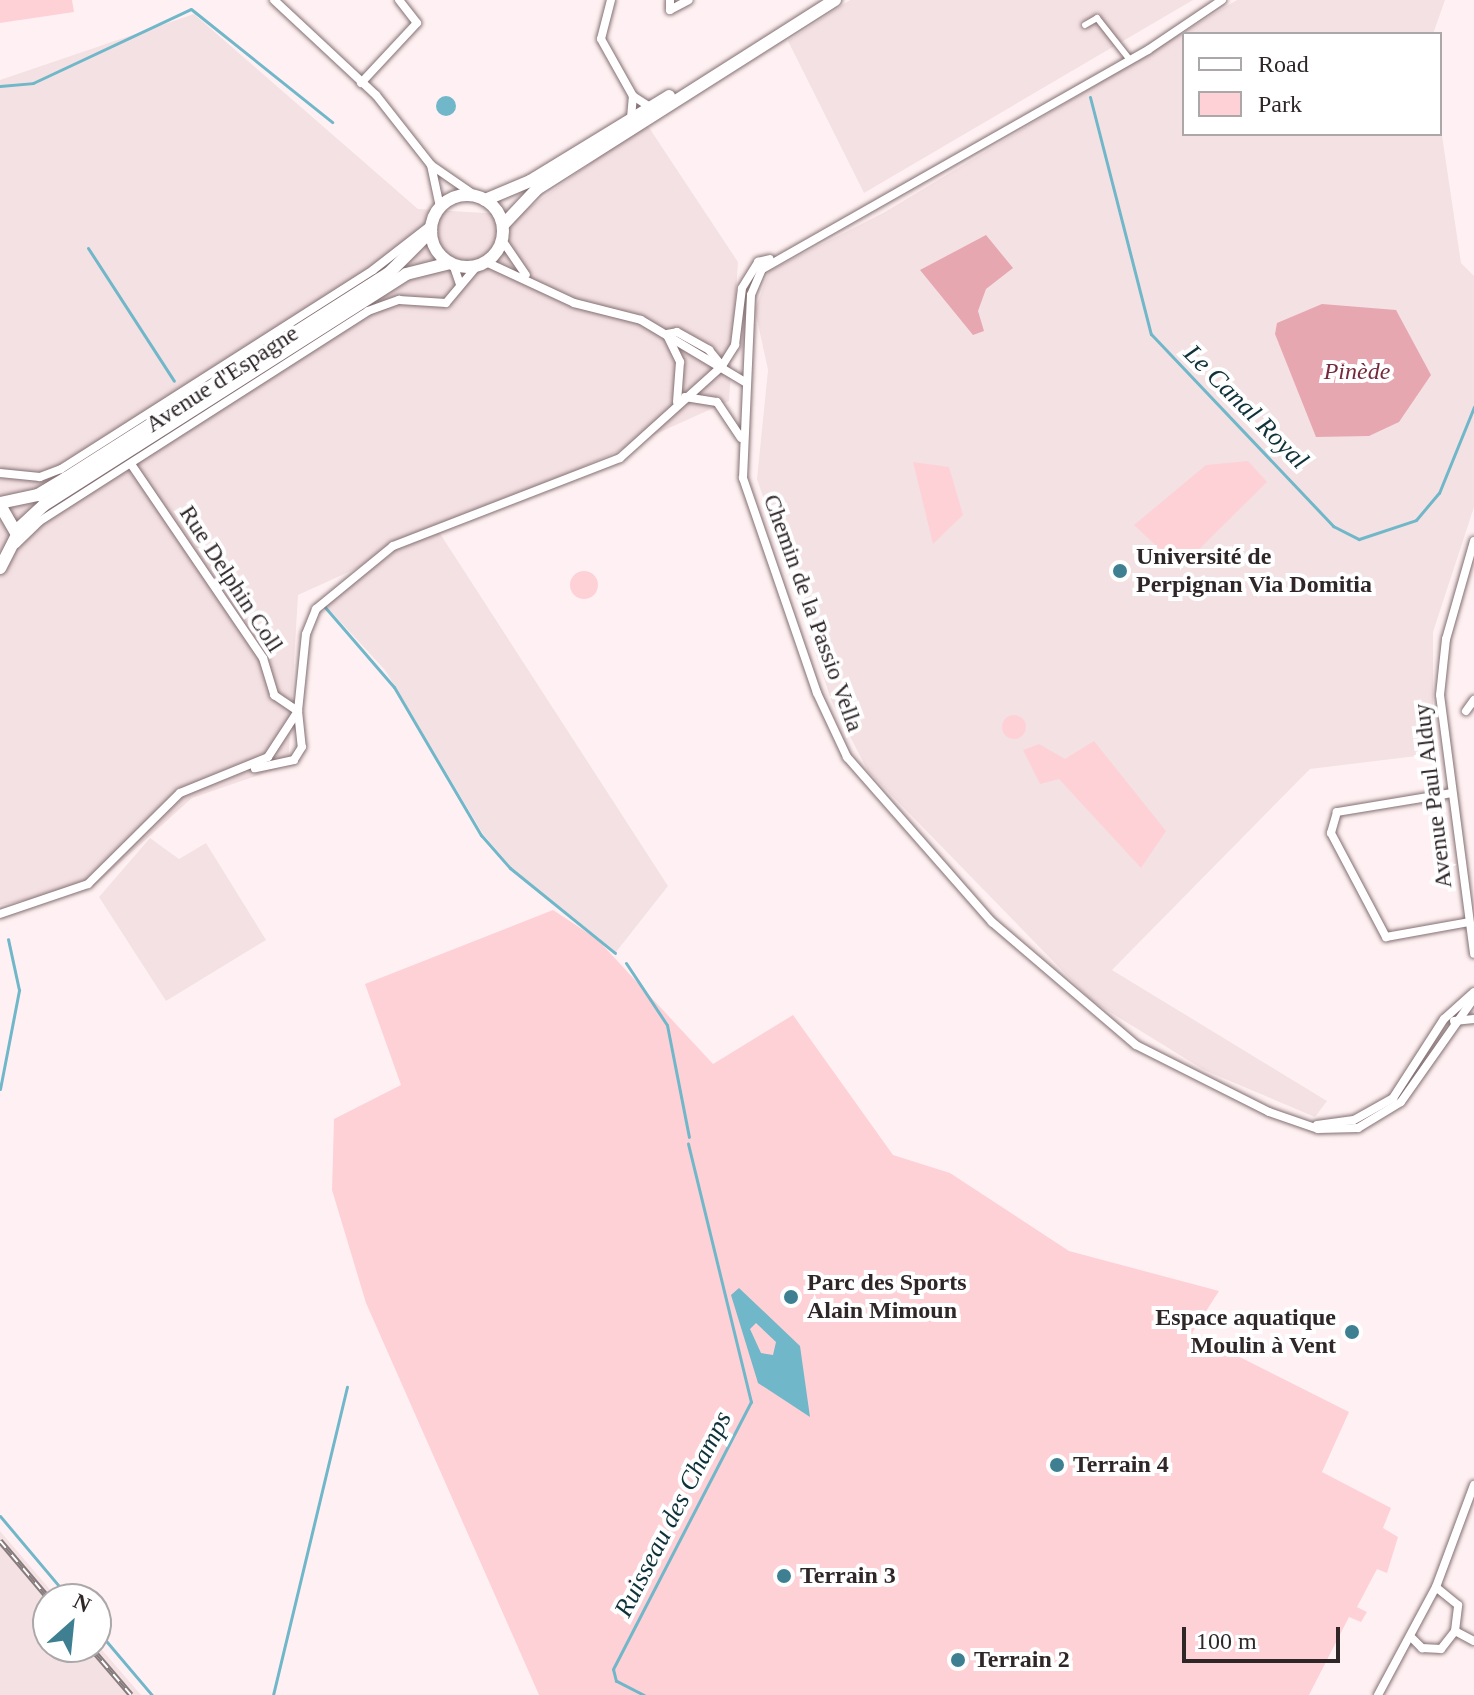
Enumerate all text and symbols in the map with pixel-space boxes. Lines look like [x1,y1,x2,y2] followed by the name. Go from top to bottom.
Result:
[1182,32,1442,136] legend
[1258,51,1309,77] text: Road
[1258,91,1302,117] text: Park
[140,319,304,439] street label: Avenue d'Espagne
[1177,338,1315,476] water label: Le Canal Royal
[1324,358,1390,386] park label: Pinède
[757,490,869,736] street label: Chemin de la Passio Vella
[173,500,289,658] street label: Rue Delphin Coll
[1136,543,1372,599] place label: Université de Perpignan Via Domitia
[1111,562,1129,580] marker: Université de Perpignan Via Domitia
[1407,701,1459,891] street label: Avenue Paul Alduy
[807,1269,967,1325] place label: Parc des Sports Alain Mimoun
[782,1288,800,1306] marker: Parc des Sports Alain Mimoun
[1155,1304,1336,1360] place label: Espace aquatique Moulin à Vent
[1343,1323,1361,1341] marker: Espace aquatique Moulin à Vent
[608,1406,738,1622] water label: Ruisseau des Champs
[1073,1451,1169,1479] place label: Terrain 4
[1048,1456,1066,1474] marker: Terrain 4
[800,1562,896,1590] place label: Terrain 3
[775,1567,793,1585] marker: Terrain 3
[32,1583,112,1663] north arrow
[69,1588,95,1618] text: N
[1186,1611,1344,1661] scale bar
[1196,1628,1257,1654] text: 100 m
[974,1646,1070,1674] place label: Terrain 2
[949,1651,967,1669] marker: Terrain 2

